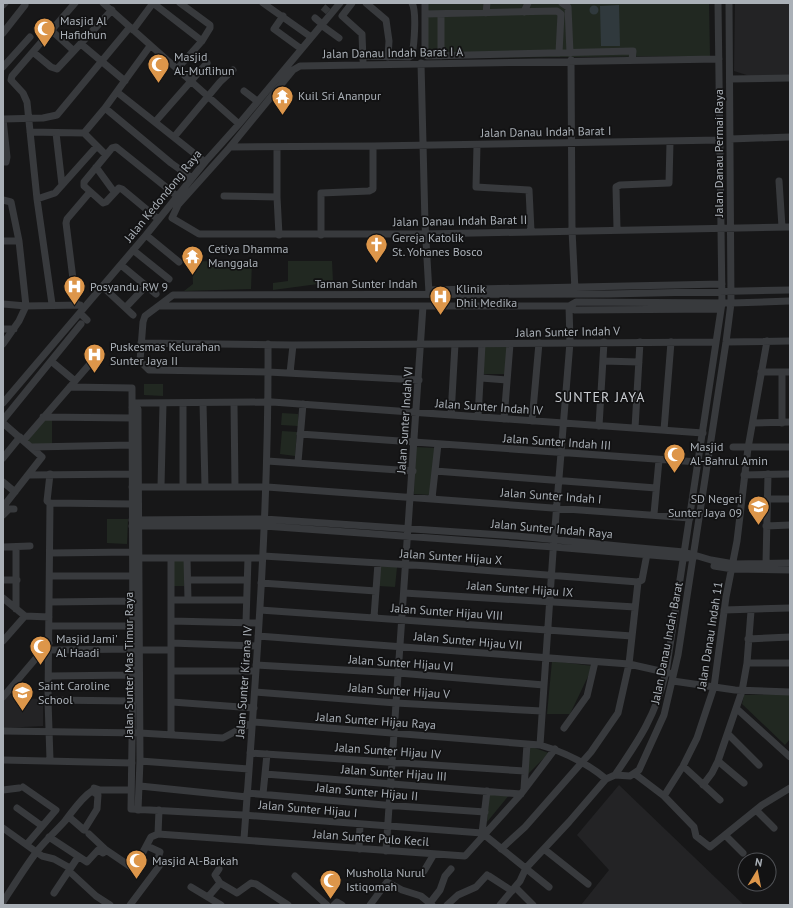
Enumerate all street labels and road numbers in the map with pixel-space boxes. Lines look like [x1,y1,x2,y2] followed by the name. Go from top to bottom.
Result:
[322,44,463,61] street label: Jalan Danau Indah Barat I A
[711,89,726,218] street label: Jalan Danau Permai Raya
[480,123,611,140] street label: Jalan Danau Indah Barat I
[120,146,205,246] street label: Jalan Kedondong Raya
[392,212,527,229] street label: Jalan Danau Indah Barat II
[315,276,417,291] street label: Taman Sunter Indah
[515,323,620,340] street label: Jalan Sunter Indah V
[393,366,416,475] street label: Jalan Sunter Indah VI
[434,395,544,418] street label: Jalan Sunter Indah IV
[502,430,611,453] street label: Jalan Sunter Indah III
[499,484,602,507] street label: Jalan Sunter Indah I
[490,516,614,541] street label: Jalan Sunter Indah Raya
[398,545,503,568] street label: Jalan Sunter Hijau X
[465,577,574,600] street label: Jalan Sunter Hijau IX
[693,580,726,692] street label: Jalan Danau Indah 11
[647,581,686,706] street label: Jalan Danau Indah Barat
[121,592,136,739] street label: Jalan Sunter Mas Timur Raya
[389,600,504,623] street label: Jalan Sunter Hijau VIII
[232,625,255,739] street label: Jalan Sunter Kirana IV
[412,628,523,653] street label: Jalan Sunter Hijau VII
[347,651,454,674] street label: Jalan Sunter Hijau VI
[347,679,451,702] street label: Jalan Sunter Hijau V
[315,709,436,732] street label: Jalan Sunter Hijau Raya
[334,739,442,762] street label: Jalan Sunter Hijau IV
[340,761,447,784] street label: Jalan Sunter Hijau III
[314,779,419,803] street label: Jalan Sunter Hijau II
[257,797,358,820] street label: Jalan Sunter Hijau I
[312,826,430,849] street label: Jalan Sunter Pulo Kecil

